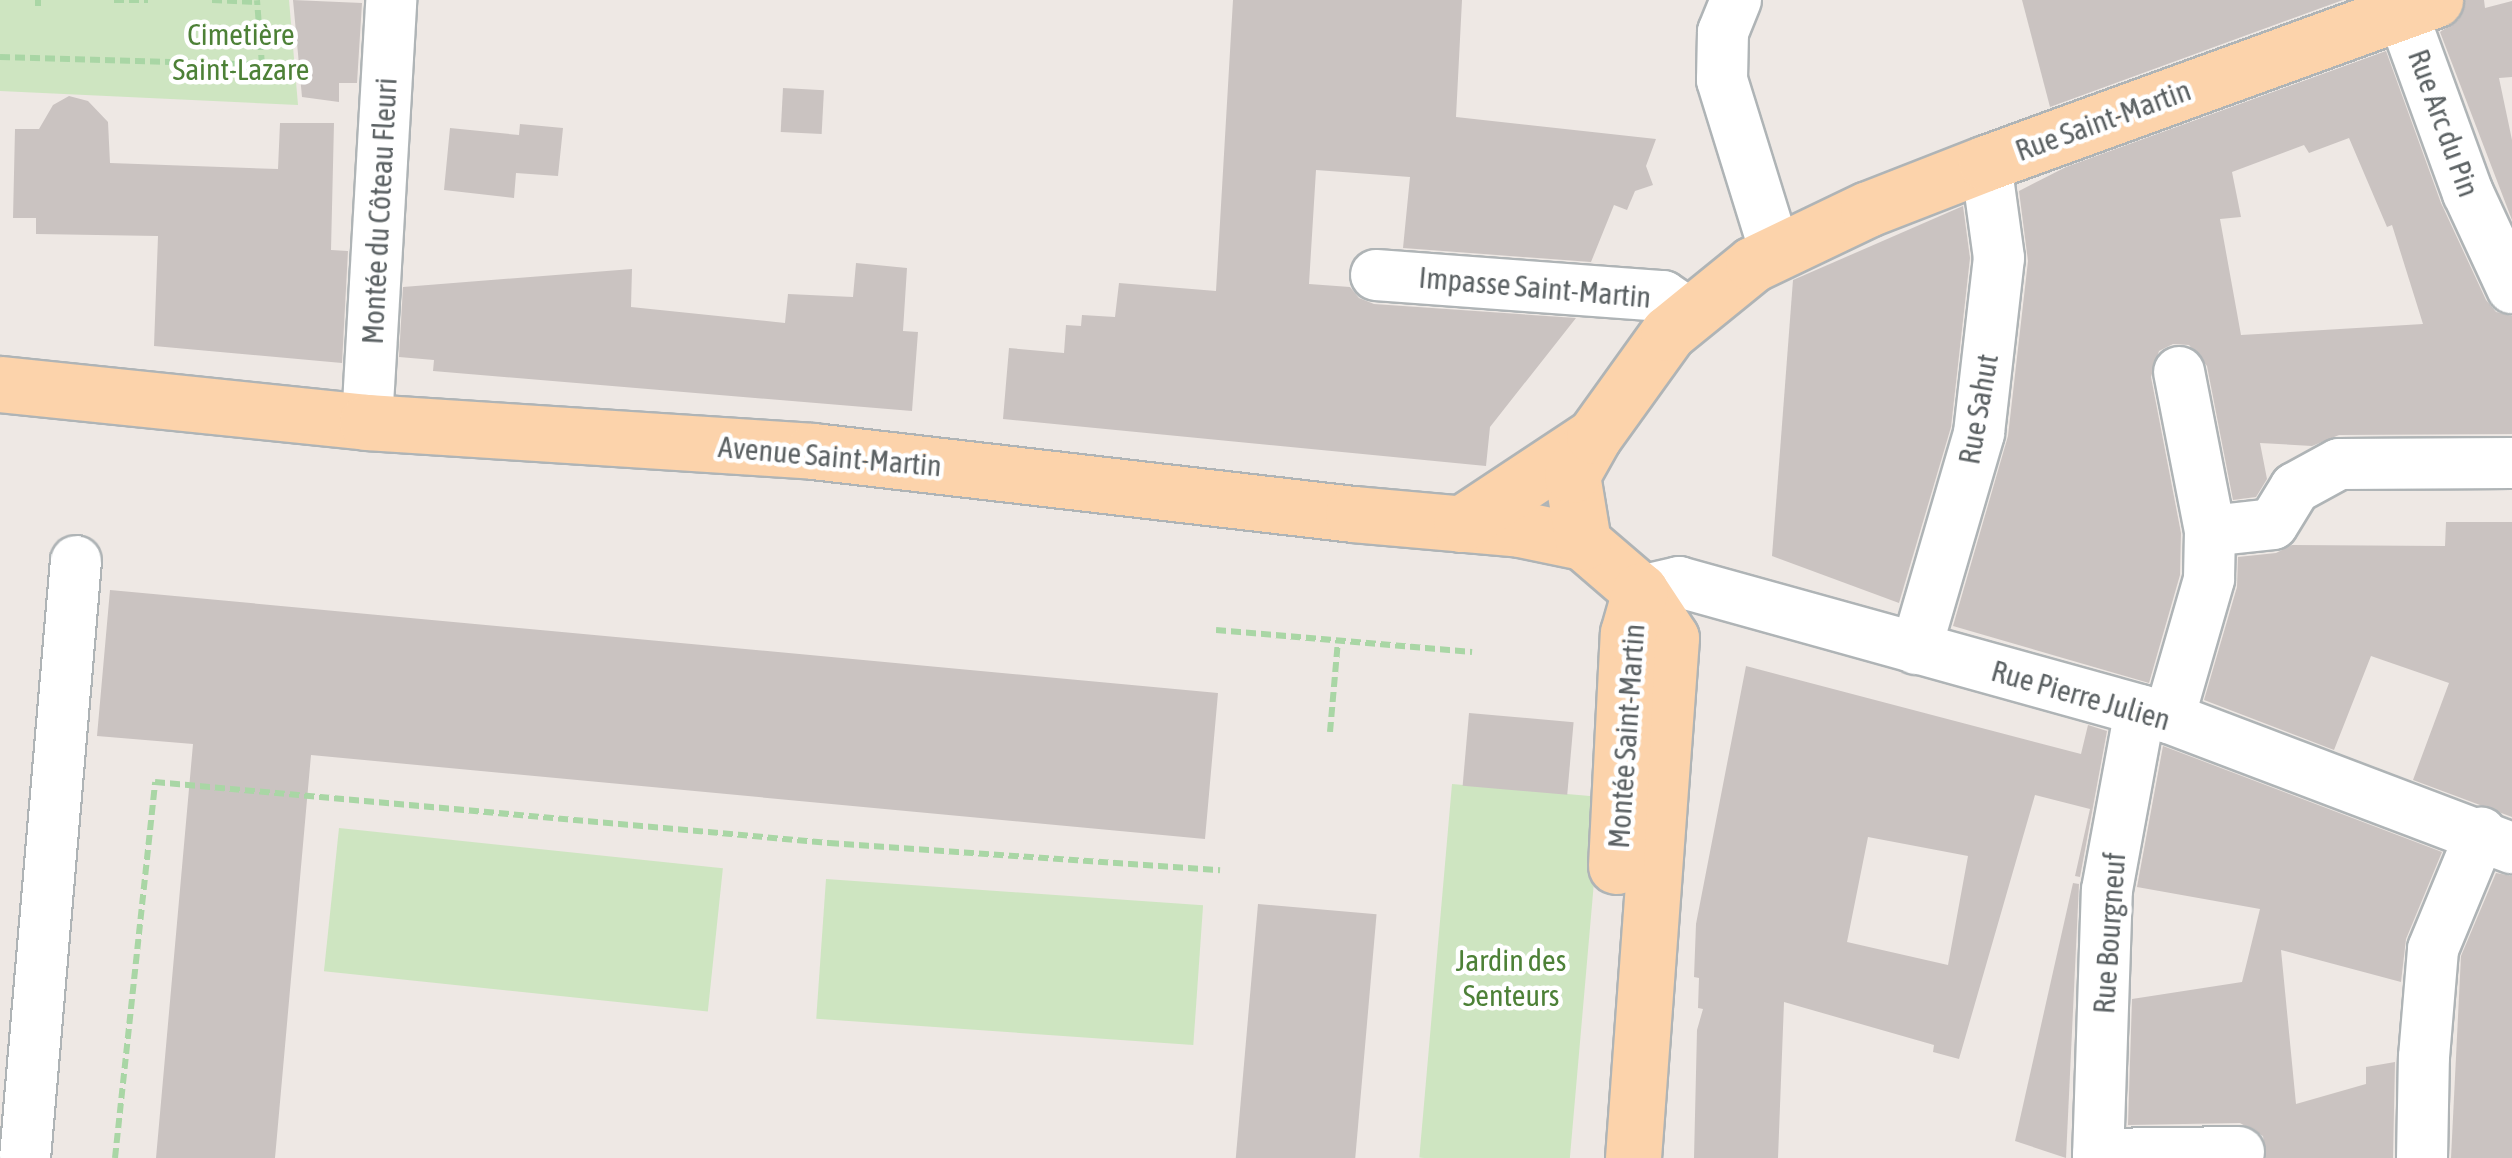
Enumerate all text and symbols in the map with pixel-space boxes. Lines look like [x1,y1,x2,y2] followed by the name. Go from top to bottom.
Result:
[173,16,309,86] park label: Cimetière Saint-Lazare
[2401,44,2487,202] street label: Rue Arc du Pin
[2010,72,2196,168] street label: Rue Saint-Martin
[354,77,404,345] street label: Montée du Côteau Fleuri
[1417,259,1653,315] street label: Impasse Saint-Martin
[1951,351,2005,467] street label: Rue Sahut
[717,428,943,484] street label: Avenue Saint-Martin
[1600,622,1652,850] street label: Montée Saint-Martin
[1987,652,2175,738] street label: Rue Pierre Julien
[2085,851,2133,1015] street label: Rue Bourgneuf
[1456,942,1566,1012] park label: Jardin des Senteurs

